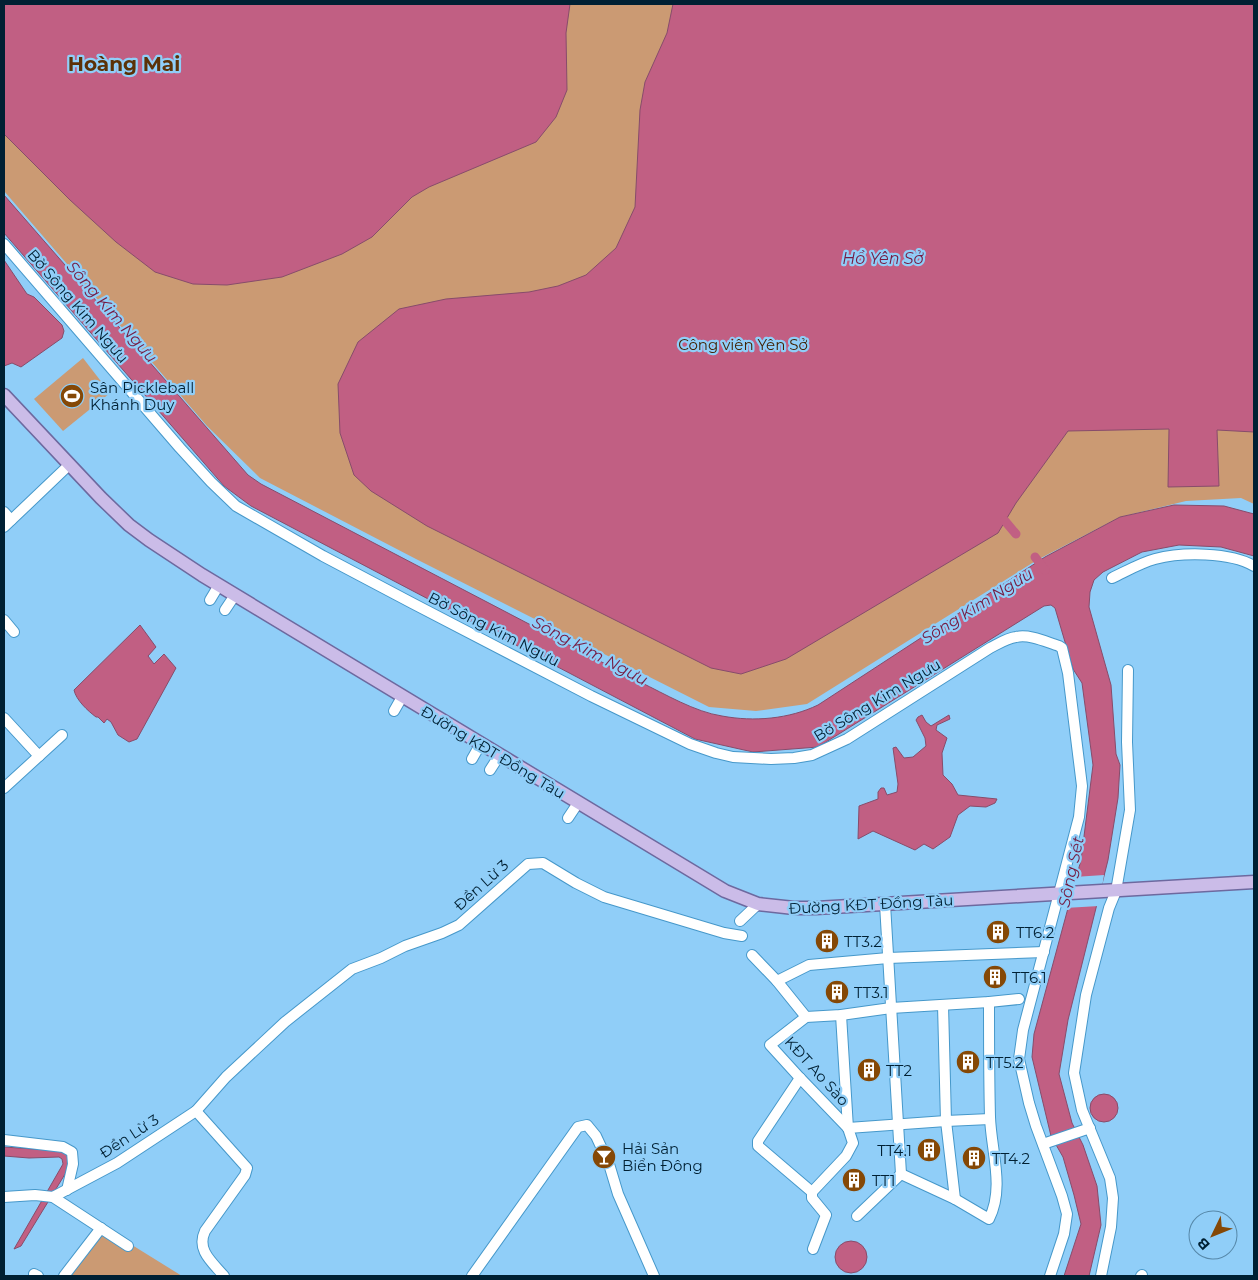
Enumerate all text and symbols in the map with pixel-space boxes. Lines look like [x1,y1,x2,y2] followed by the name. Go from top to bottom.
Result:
[68,52,180,76] district label: Hoàng Mai
[24,246,132,366] street label: Bờ Sông Kim Ngưu
[842,249,925,268] water label: Hồ Yên Sở
[63,257,161,367] water label: Sông Kim Ngưu
[678,335,808,354] park label: Công viên Yên Sở
[90,378,194,414] place label: Sân Pickleball Khánh Duy
[59,383,85,409] sports icon: Sân Pickleball Khánh Duy
[918,564,1037,648] water label: Sông Kim Ngưu
[425,588,563,670] street label: Bờ Sông Kim Ngưu
[529,613,651,690] water label: Sông Kim Ngưu
[810,655,944,745] street label: Bờ Sông Kim Ngưu
[417,701,569,803] street label: Đường KĐT Đồng Tàu
[1054,834,1088,909] water label: Sông Sét
[450,856,512,914] street label: Đền Lừ 3
[788,890,954,918] street label: Đường KĐT Đồng Tàu
[985,919,1011,945] building icon: TT6.2
[1016,923,1054,942] place label: TT6.2
[814,928,840,954] building icon: TT3.2
[844,932,882,951] place label: TT3.2
[982,964,1008,990] building icon: TT6.1
[1012,968,1047,987] place label: TT6.1
[824,979,850,1005] building icon: TT3.1
[854,983,888,1002] place label: TT3.1
[781,1032,853,1110] street label: KĐT Ao Sào
[955,1049,981,1075] building icon: TT5.2
[986,1053,1024,1072] place label: TT5.2
[856,1057,882,1083] building icon: TT2
[886,1061,912,1080] place label: TT2
[96,1110,162,1162] street label: Đền Lừ 3
[916,1137,942,1163] building icon: TT4.1
[622,1139,703,1175] place label: Hải Sản Biển Đông
[877,1141,912,1160] place label: TT4.1
[591,1144,617,1170] bar icon: Hải Sản Biển Đông
[961,1145,987,1171] building icon: TT4.2
[992,1149,1030,1168] place label: TT4.2
[841,1167,867,1193] building icon: TT1
[872,1171,895,1190] place label: TT1
[1188,1210,1238,1260] north arrow
[1193,1234,1214,1254] text: B

